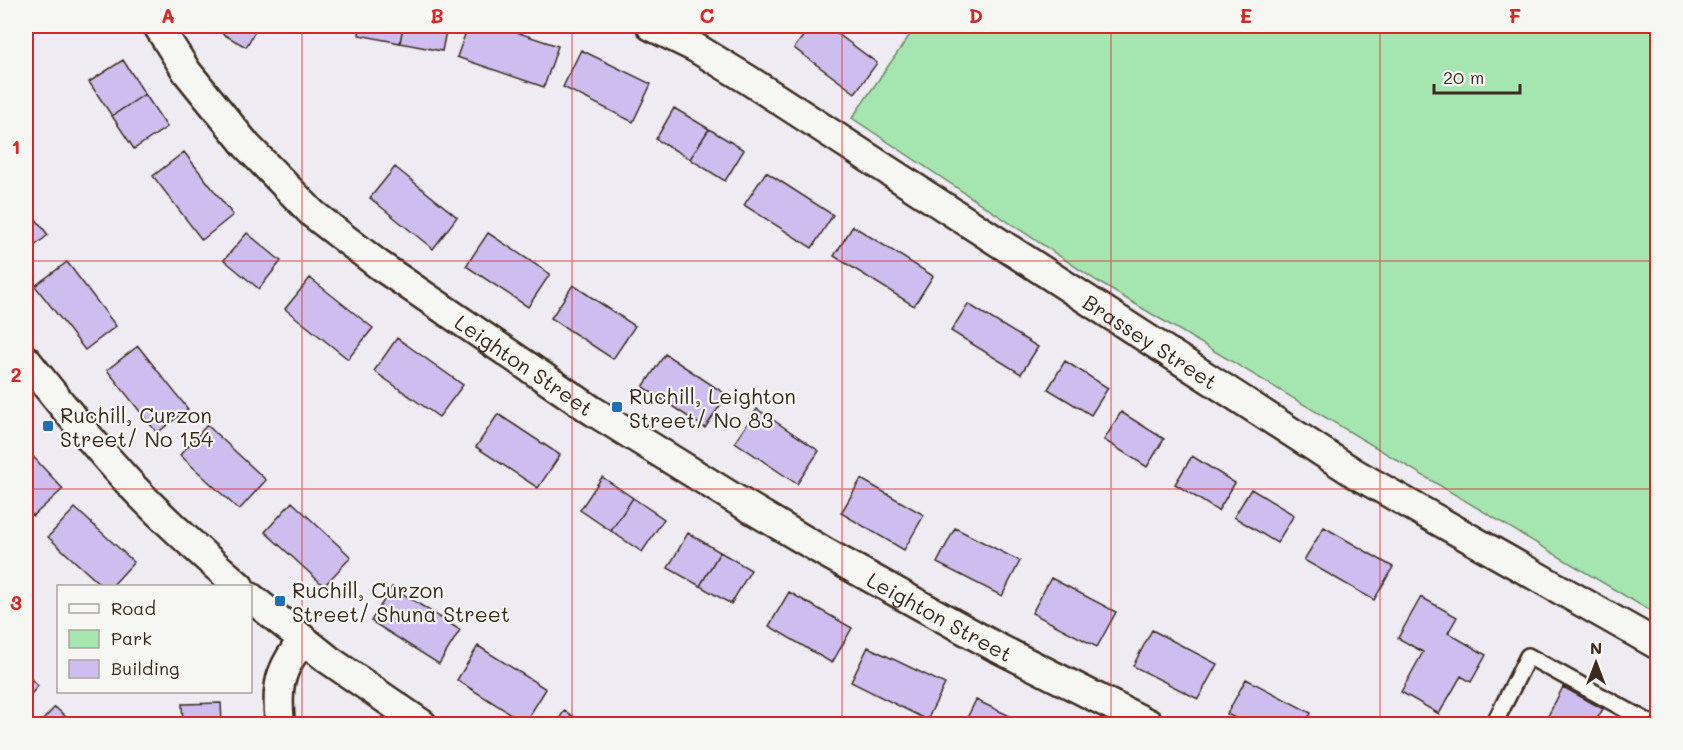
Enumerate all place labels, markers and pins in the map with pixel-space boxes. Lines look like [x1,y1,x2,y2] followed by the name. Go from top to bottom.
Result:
[629,382,796,433] place label: Ruchill, Leighton Street/ No 83
[610,400,624,414] marker: Ruchill, Leighton Street/ No 83
[60,401,214,452] place label: Ruchill, Curzon Street/ No 154
[41,419,55,433] marker: Ruchill, Curzon Street/ No 154
[292,576,510,627] place label: Ruchill, Curzon Street/ Shuna Street
[273,594,287,608] marker: Ruchill, Curzon Street/ Shuna Street

